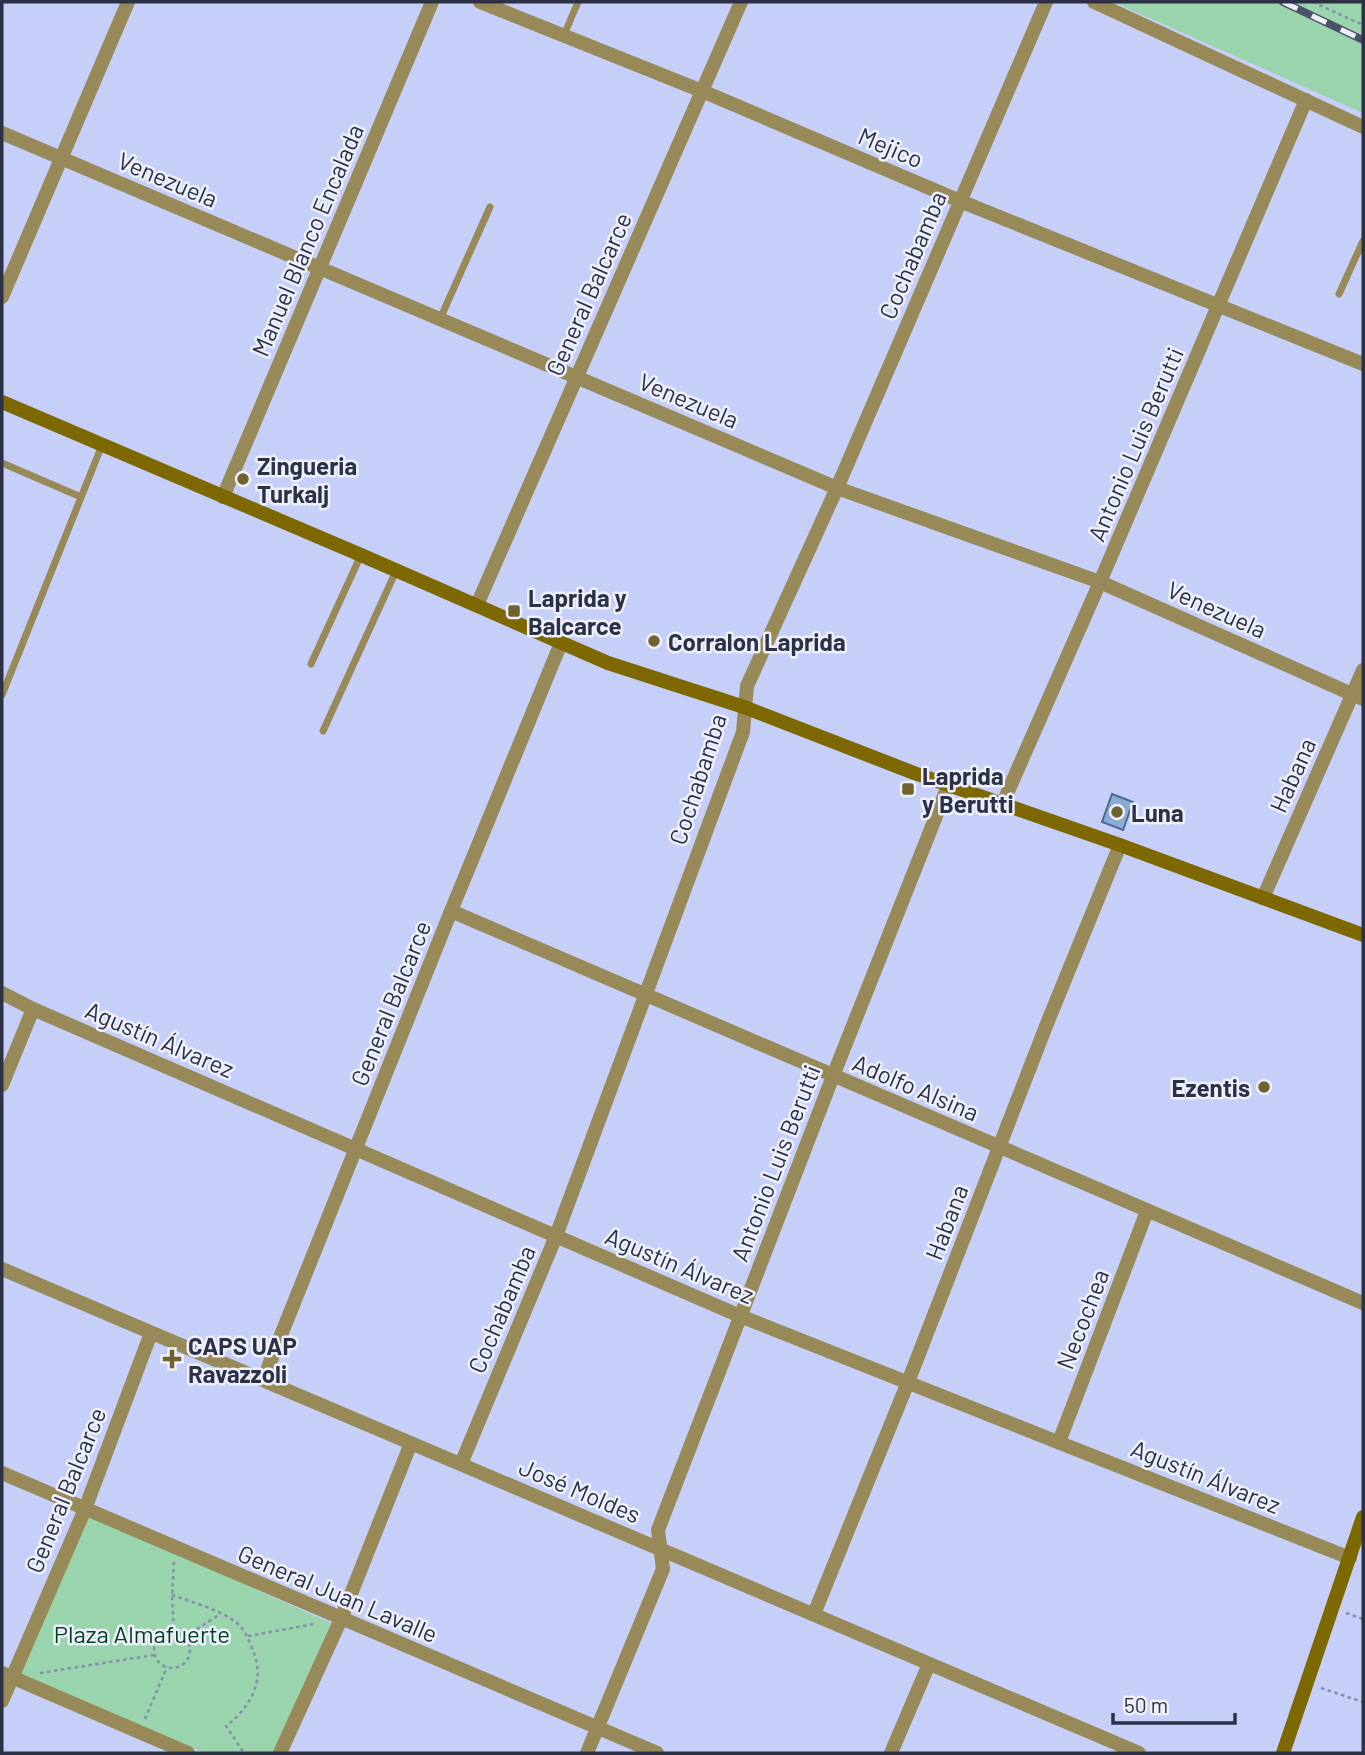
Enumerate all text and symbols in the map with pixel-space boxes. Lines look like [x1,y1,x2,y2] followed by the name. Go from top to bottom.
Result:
[245,120,369,360] street label: Manuel Blanco Encalada
[854,120,928,174] street label: Mejico
[114,145,222,213] street label: Venezuela
[872,187,952,323] street label: Cochabamba
[539,208,637,380] street label: General Balcarce
[1081,343,1189,545] street label: Antonio Luis Berutti
[635,366,743,434] street label: Venezuela
[257,451,357,508] place label: Zingueria Turkalj
[235,471,251,487] marker: Zingueria Turkalj
[1163,574,1271,644] street label: Venezuela
[528,583,627,640] place label: Laprida y Balcarce
[506,603,522,619] marker: Laprida y Balcarce
[668,627,846,656] place label: Corralon Laprida
[646,633,662,649] marker: Corralon Laprida
[662,710,732,848] street label: Cochabamba
[1263,733,1321,817] street label: Habana
[922,761,1014,818] place label: Laprida y Berutti
[900,781,916,797] marker: Laprida y Berutti
[1131,798,1184,827] place label: Luna
[1109,804,1125,820] marker: Luna
[344,916,436,1090] street label: General Balcarce
[81,995,239,1083] street label: Agustín Álvarez
[849,1047,983,1127] street label: Adolfo Alsina
[724,1061,826,1265] street label: Antonio Luis Berutti
[1171,1073,1250,1102] place label: Ezentis
[1256,1079,1272,1095] marker: Ezentis
[918,1180,974,1264] street label: Habana
[601,1221,759,1309] street label: Agustín Álvarez
[461,1241,541,1377] street label: Cochabamba
[1050,1265,1114,1373] street label: Necochea
[188,1331,297,1388] place label: CAPS UAP Ravazzoli
[162,1349,182,1369] marker: CAPS UAP Ravazzoli
[19,1403,111,1577] street label: General Balcarce
[1127,1433,1285,1519] street label: Agustín Álvarez
[515,1451,645,1529] street label: José Moldes
[234,1538,442,1648] street label: General Juan Lavalle
[54,1619,230,1648] park label: Plaza Almafuerte
[1113,1682,1236,1726] scale bar
[1124,1692,1168,1717] text: 50 m

